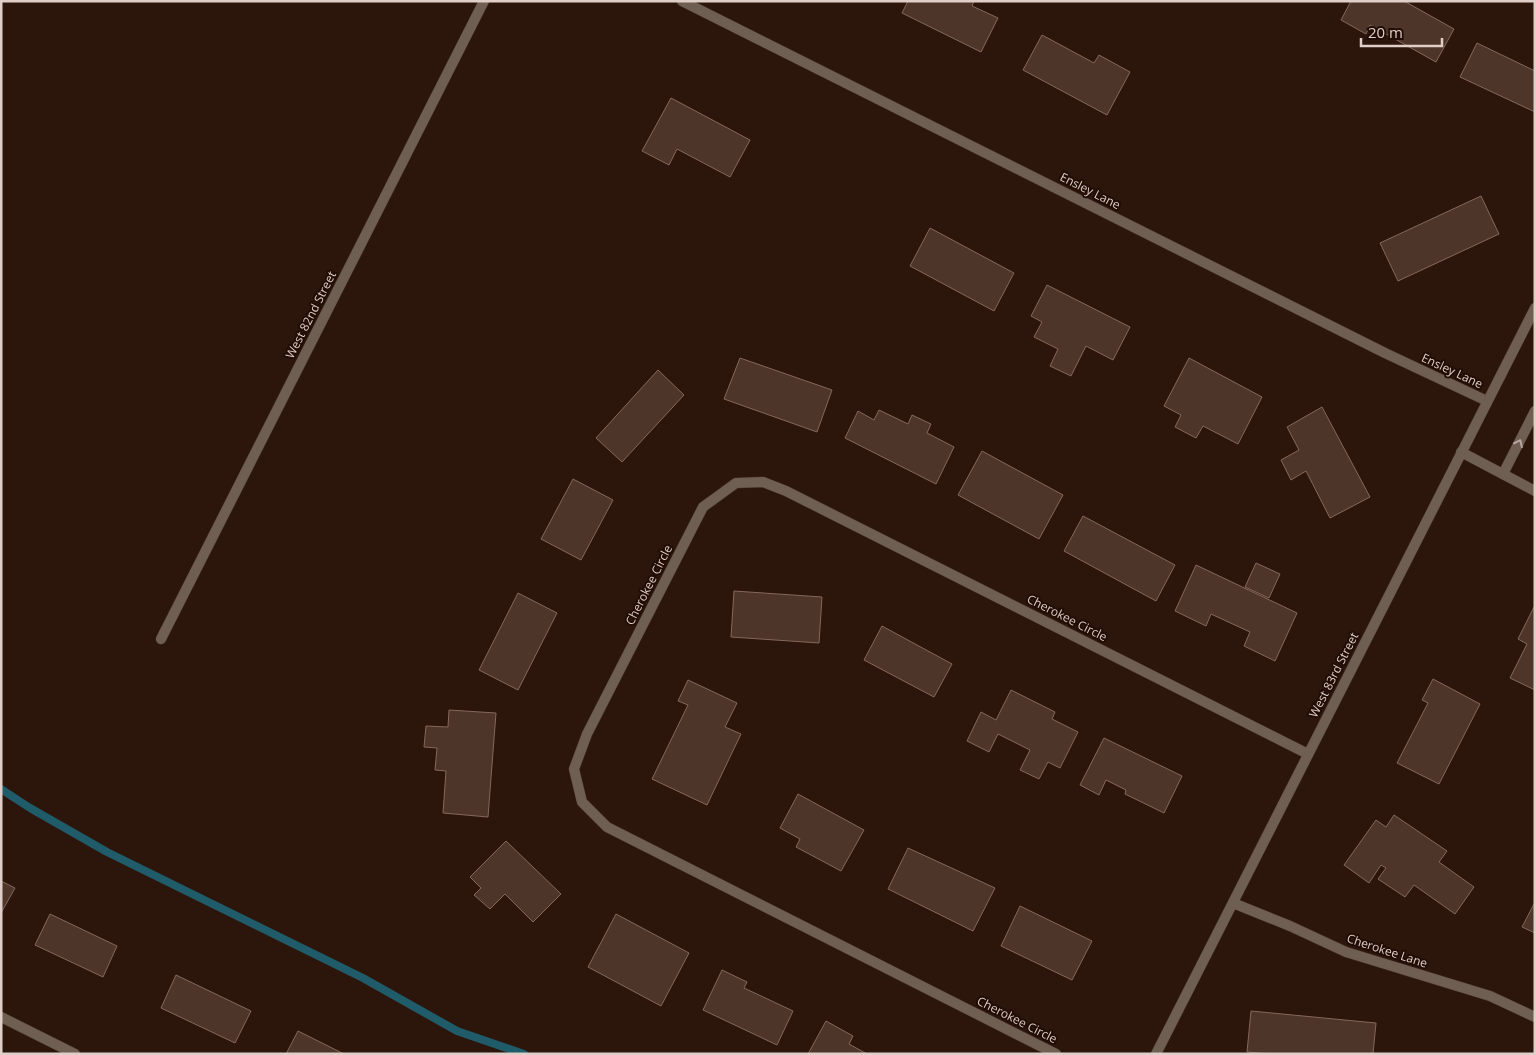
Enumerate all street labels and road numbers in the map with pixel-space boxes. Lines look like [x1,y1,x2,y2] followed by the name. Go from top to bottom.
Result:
[1057,168,1124,213] street label: Ensley Lane
[281,268,340,361] street label: West 82nd Street
[1419,349,1486,392] street label: Ensley Lane
[621,542,676,628] street label: Cherokee Circle
[1024,590,1110,645] street label: Cherokee Circle
[1305,629,1362,720] street label: West 83rd Street
[1345,930,1430,972] street label: Cherokee Lane
[974,992,1060,1047] street label: Cherokee Circle

